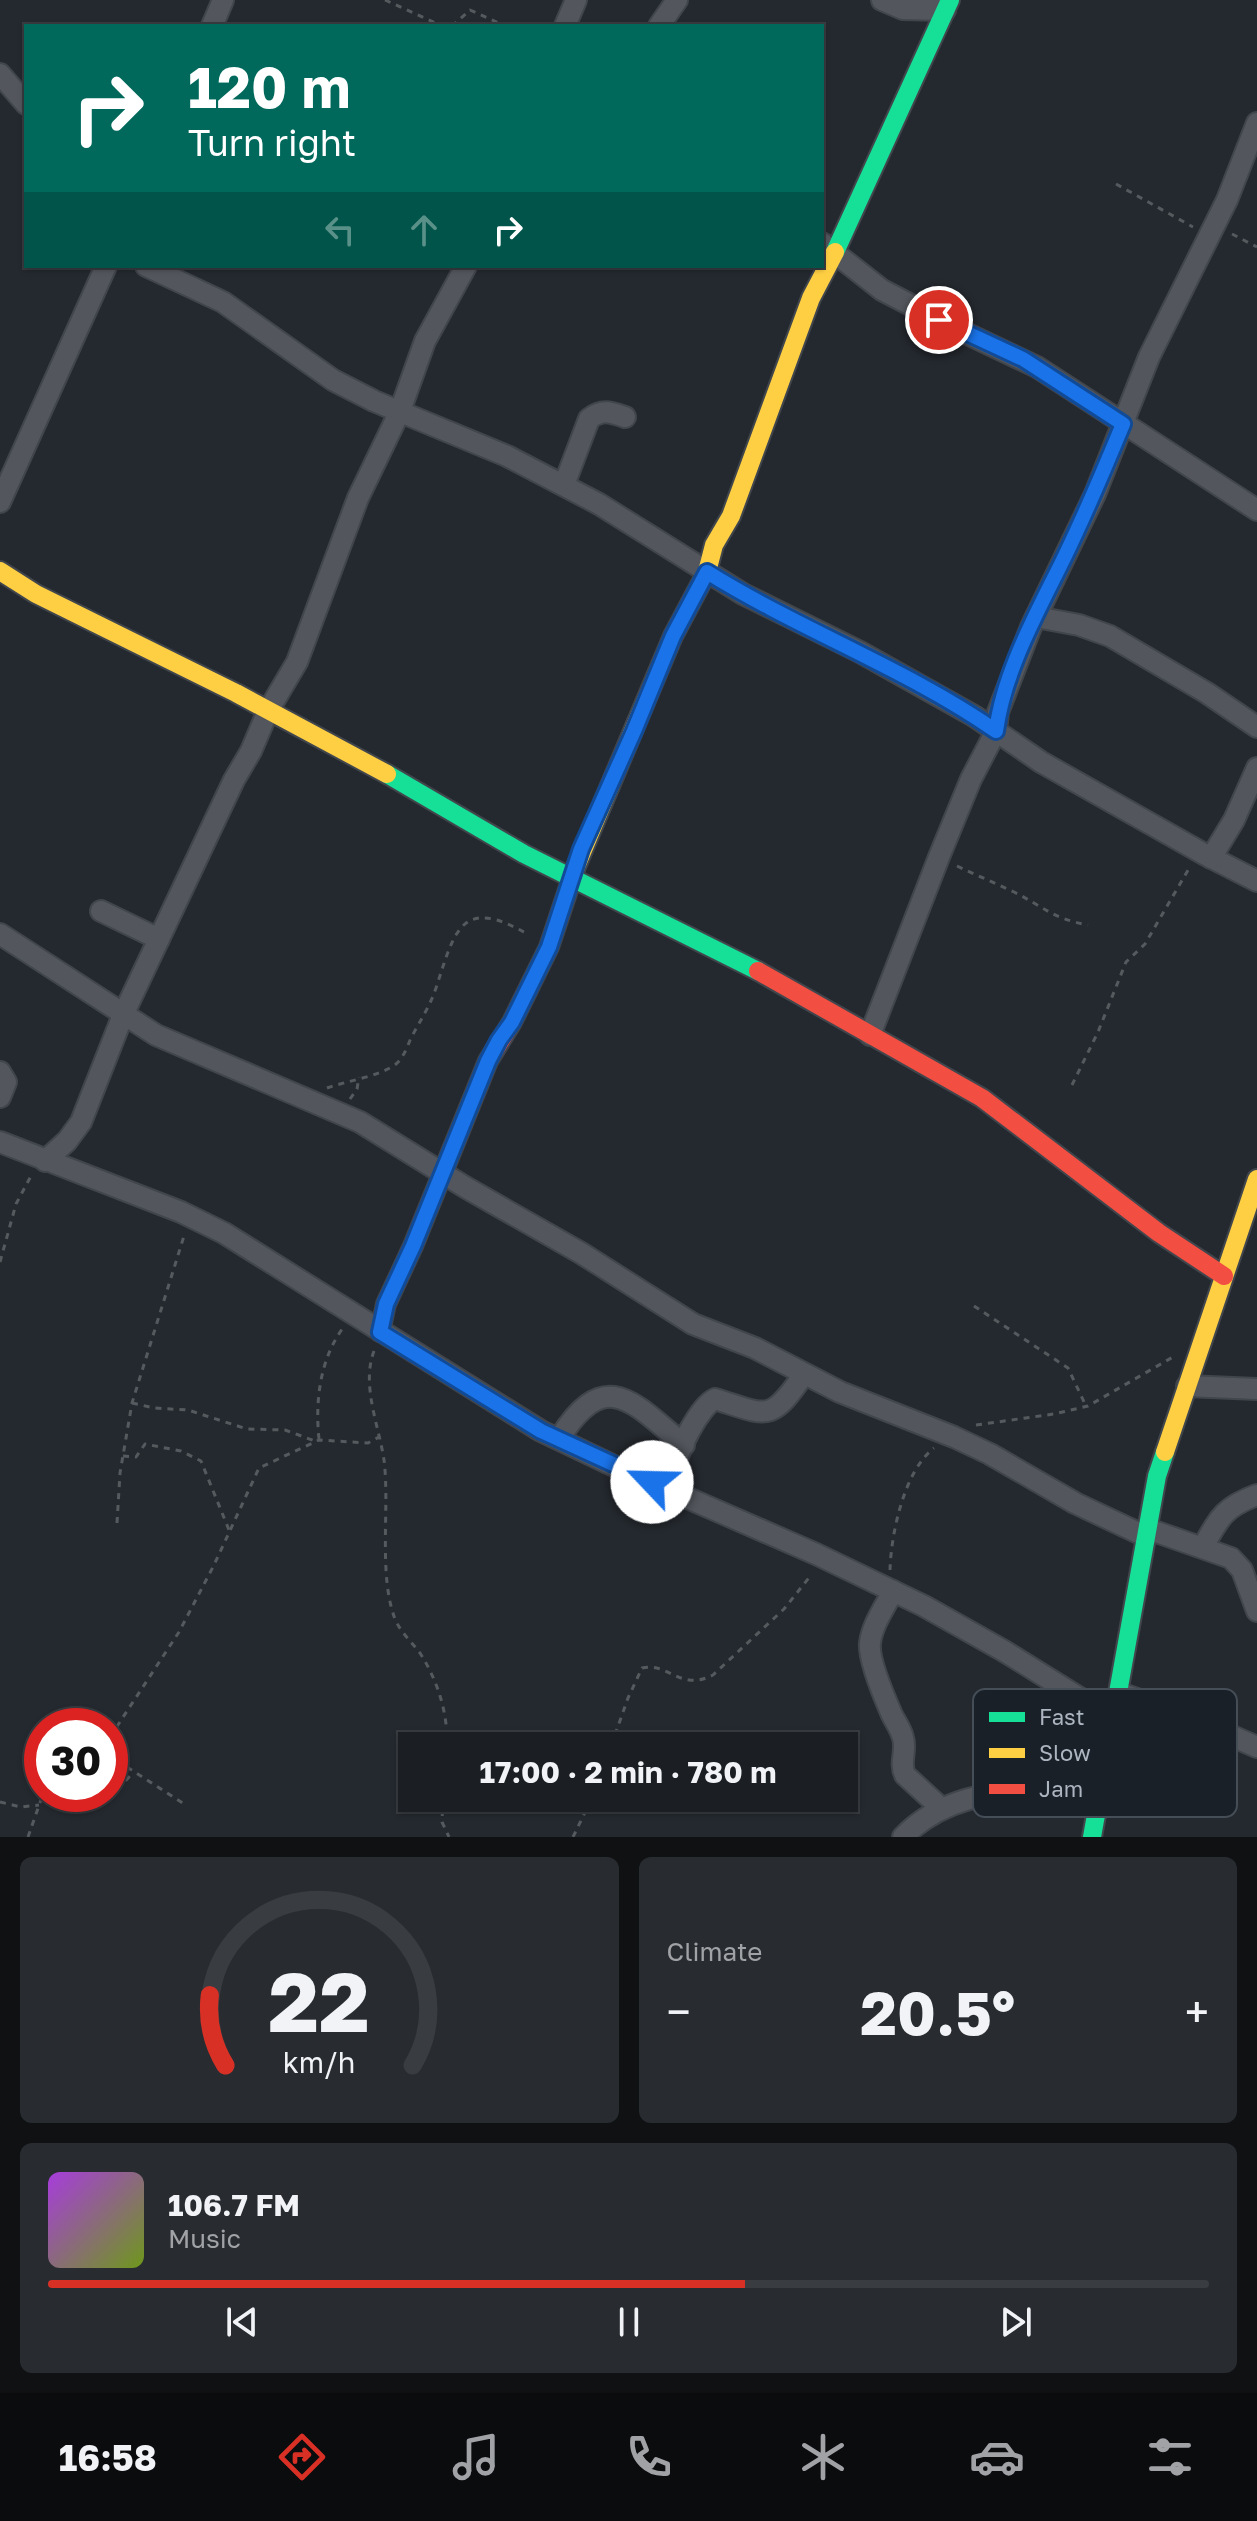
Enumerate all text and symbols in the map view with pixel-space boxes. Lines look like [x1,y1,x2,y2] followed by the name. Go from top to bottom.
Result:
[188,53,350,120] text: 120 m
[56,56,160,160] icon: right
[188,121,356,164] text: Turn right
[318,208,362,252] icon: left
[402,208,446,252] icon: ahead
[486,208,530,252] icon: right
[905,286,973,354] pin
[917,298,961,342] icon: arrive
[610,1440,694,1524] position arrow
[973,1689,1237,1817] legend
[1039,1703,1085,1730] text: Fast
[24,1708,128,1812] speed limit sign: 30
[1039,1739,1091,1766] text: Slow
[480,1754,776,1790] text: 17:00 · 2 min · 780 m
[1039,1775,1083,1802] text: Jam
[667,1936,762,1967] text: Climate
[269,1950,370,2050] text: 22
[860,1976,1015,2048] text: 20.5°
[667,1985,691,2038] text: −
[1185,1985,1209,2038] text: +
[283,2045,356,2079] text: km/h
[168,2187,300,2223] text: 106.7 FM
[168,2223,241,2254] text: Music
[220,2300,264,2344] icon: previous
[607,2300,651,2344] icon: pause
[994,2300,1038,2344] icon: next
[274,2429,330,2485] icon: directions
[448,2429,504,2485] icon: music
[621,2429,677,2485] icon: phone
[795,2429,851,2485] icon: climate
[969,2429,1025,2485] icon: car
[1142,2429,1198,2485] icon: filters
[59,2436,157,2479] text: 16:58

